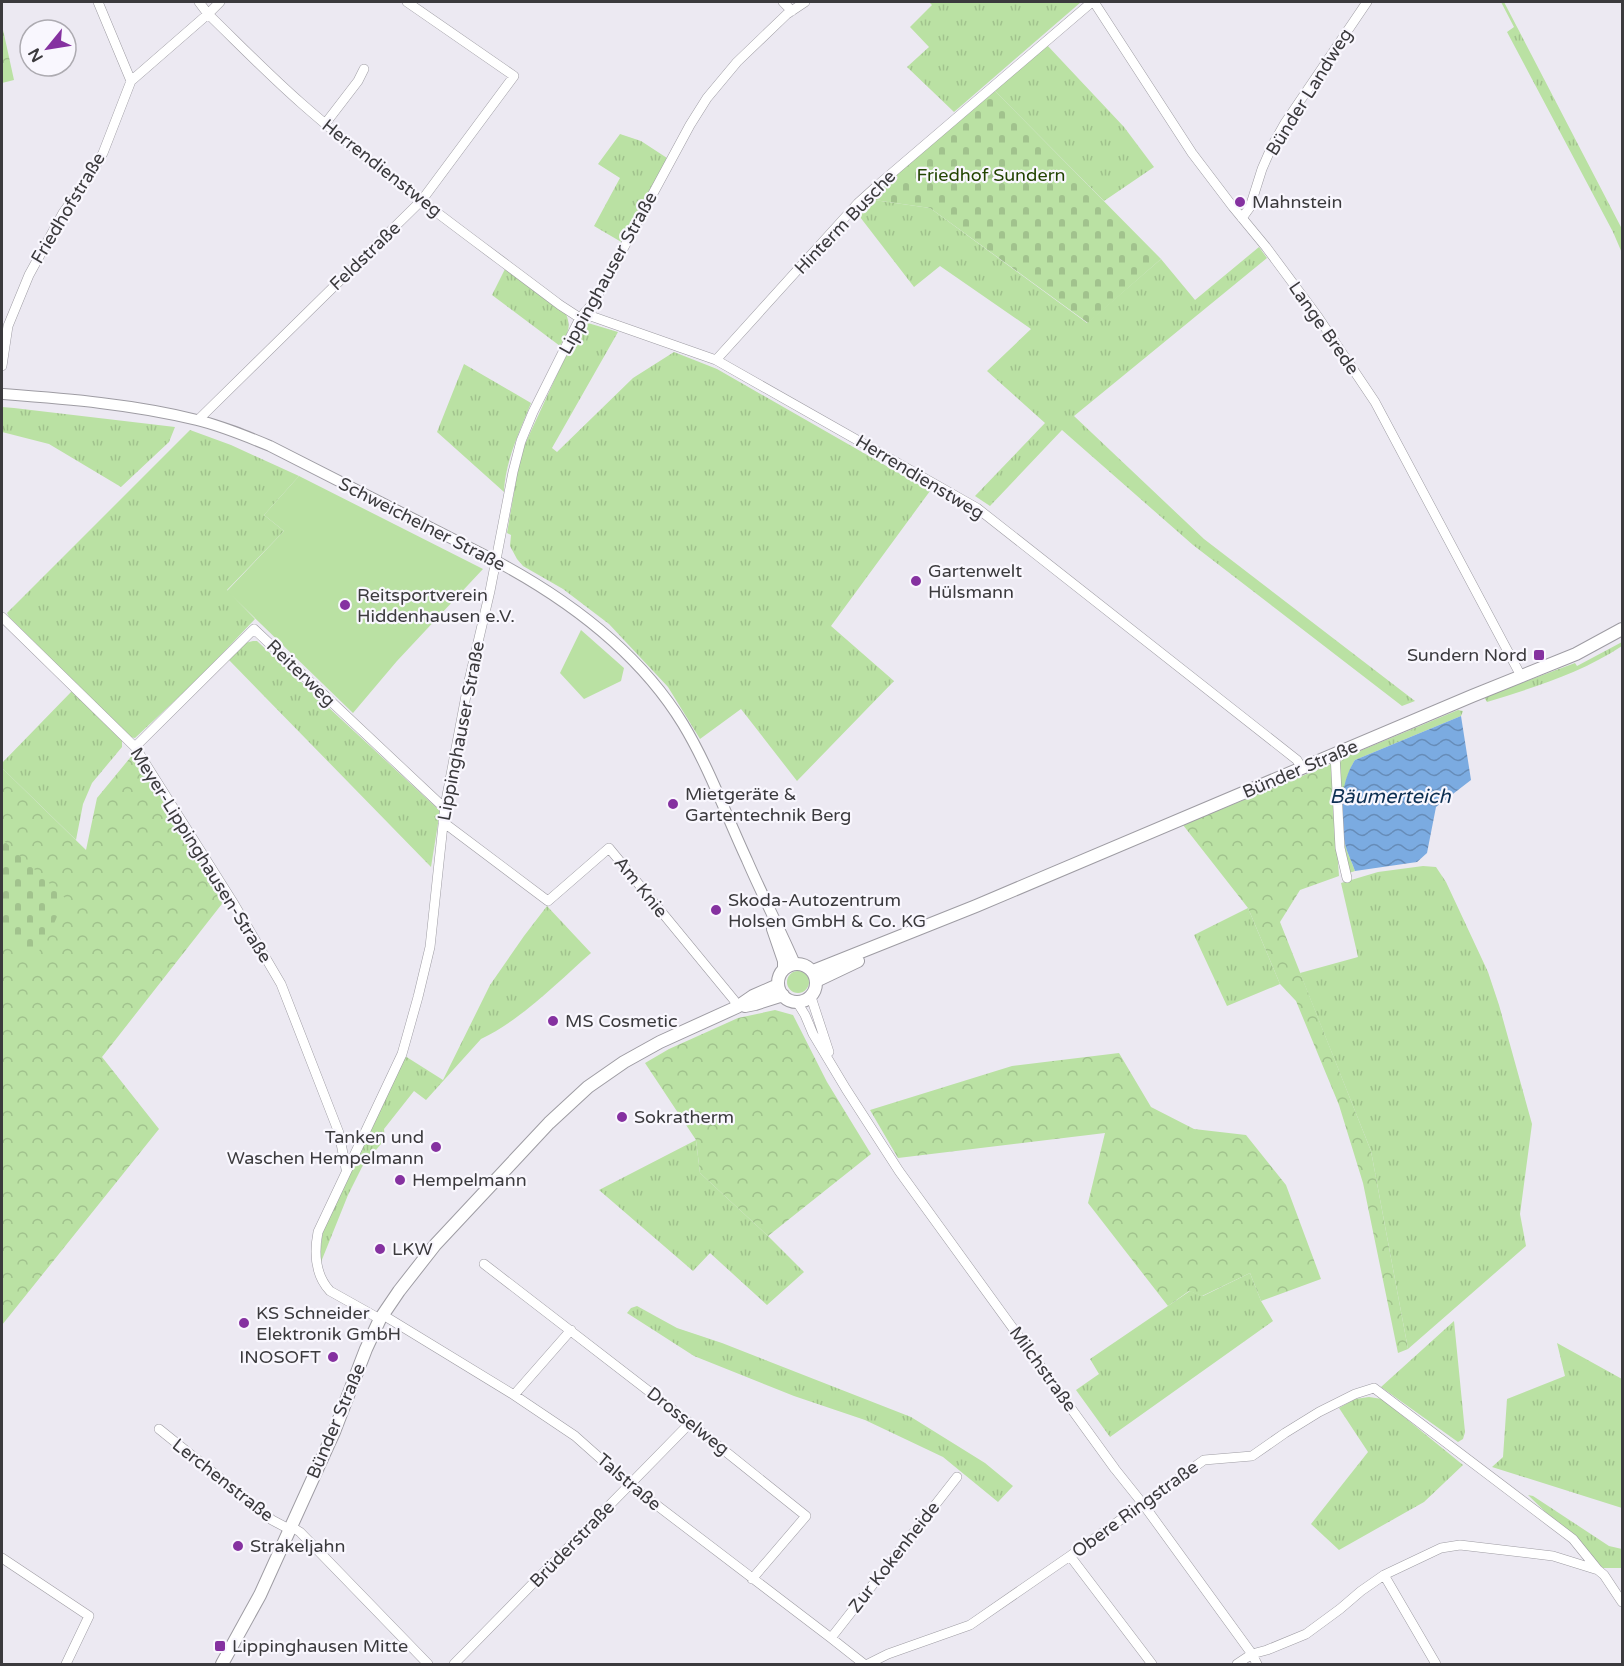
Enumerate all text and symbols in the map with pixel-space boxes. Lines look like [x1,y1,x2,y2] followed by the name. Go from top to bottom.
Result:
[18,18,78,78] north arrow
[1261,24,1357,160] street label: Bünder Landweg
[24,44,48,66] text: N
[318,114,446,222] street label: Herrendienstweg
[26,148,110,268] street label: Friedhofstraße
[916,164,1066,186] park label: Friedhof Sundern
[790,165,900,279] street label: Hinterm Busche
[554,188,662,358] street label: Lippinghauser Straße
[1252,191,1342,213] place label: Mahnstein
[1233,195,1247,209] marker: Mahnstein
[325,217,405,295] street label: Feldstraße
[1284,277,1364,379] street label: Lange Brede
[852,430,988,524] street label: Herrendienstweg
[335,472,509,576] street label: Schweichelner Straße
[928,560,1022,603] place label: Gartenwelt Hülsmann
[909,574,923,588] marker: Gartenwelt Hülsmann
[357,584,515,627] place label: Reitsportverein Hiddenhausen e.V.
[338,598,352,612] marker: Reitsportverein Hiddenhausen e.V.
[262,635,340,711] street label: Reiterweg
[433,639,489,823] street label: Lippinghauser Straße
[1407,644,1527,666] place label: Sundern Nord
[1532,648,1546,662] marker: Sundern Nord
[1239,735,1361,803] street label: Bünder Straße
[125,743,277,967] street label: Meyer-Lippinghausen-Straße
[685,783,851,826] place label: Mietgeräte & Gartentechnik Berg
[1329,785,1451,809] water label: Bäumerteich
[666,797,680,811] marker: Mietgeräte & Gartentechnik Berg
[610,852,672,922] street label: Am Knie
[728,889,926,932] place label: Skoda-Autozentrum Holsen GmbH & Co. KG
[709,903,723,917] marker: Skoda-Autozentrum Holsen GmbH & Co. KG
[565,1010,678,1032] place label: MS Cosmetic
[546,1014,560,1028] marker: MS Cosmetic
[634,1106,734,1128] place label: Sokratherm
[615,1110,629,1124] marker: Sokratherm
[227,1126,424,1169] place label: Tanken und Waschen Hempelmann
[429,1140,443,1154] marker: Tanken und Waschen Hempelmann
[412,1169,527,1191] place label: Hempelmann
[393,1173,407,1187] marker: Hempelmann
[392,1238,433,1260] place label: LKW
[373,1242,387,1256] marker: LKW
[256,1302,401,1345] place label: KS Schneider Elektronik GmbH
[237,1316,251,1330] marker: KS Schneider Elektronik GmbH
[1005,1322,1081,1416] street label: Milchstraße
[239,1346,321,1368] place label: INOSOFT
[326,1350,340,1364] marker: INOSOFT
[302,1360,370,1482] street label: Bünder Straße
[642,1382,734,1460] street label: Drosselweg
[168,1434,278,1526] street label: Lerchenstraße
[592,1449,666,1515] street label: Talstraße
[1068,1456,1202,1562] street label: Obere Ringstraße
[525,1496,619,1592] street label: Brüderstraße
[844,1497,944,1617] street label: Zur Kokenheide
[250,1535,346,1557] place label: Strakeljahn
[231,1539,245,1553] marker: Strakeljahn
[232,1635,408,1657] place label: Lippinghausen Mitte
[213,1639,227,1653] marker: Lippinghausen Mitte

